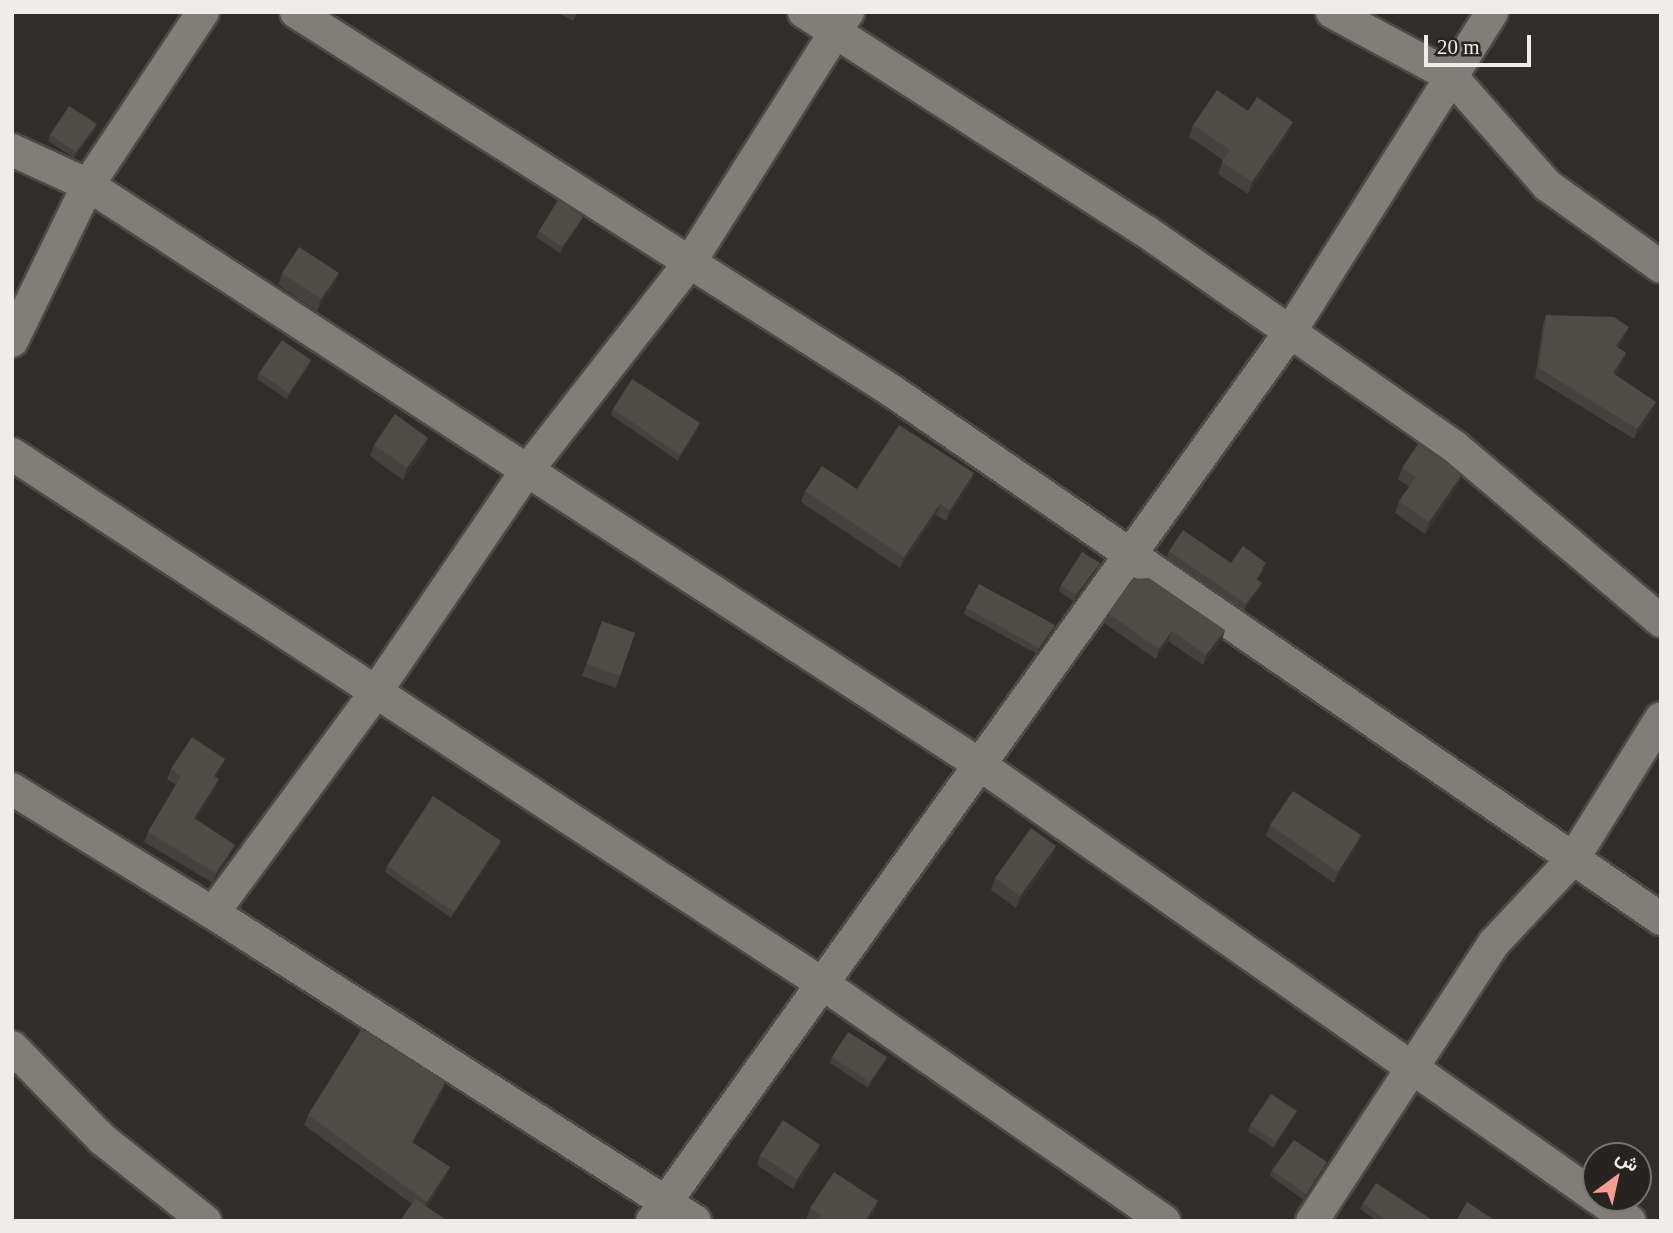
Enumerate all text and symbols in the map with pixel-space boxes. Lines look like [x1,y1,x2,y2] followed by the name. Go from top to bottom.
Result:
[1428,21,1535,65] scale bar
[1437,35,1480,59] text: 20 m
[1582,1142,1652,1212] north arrow
[1612,1146,1643,1176] text: ش

